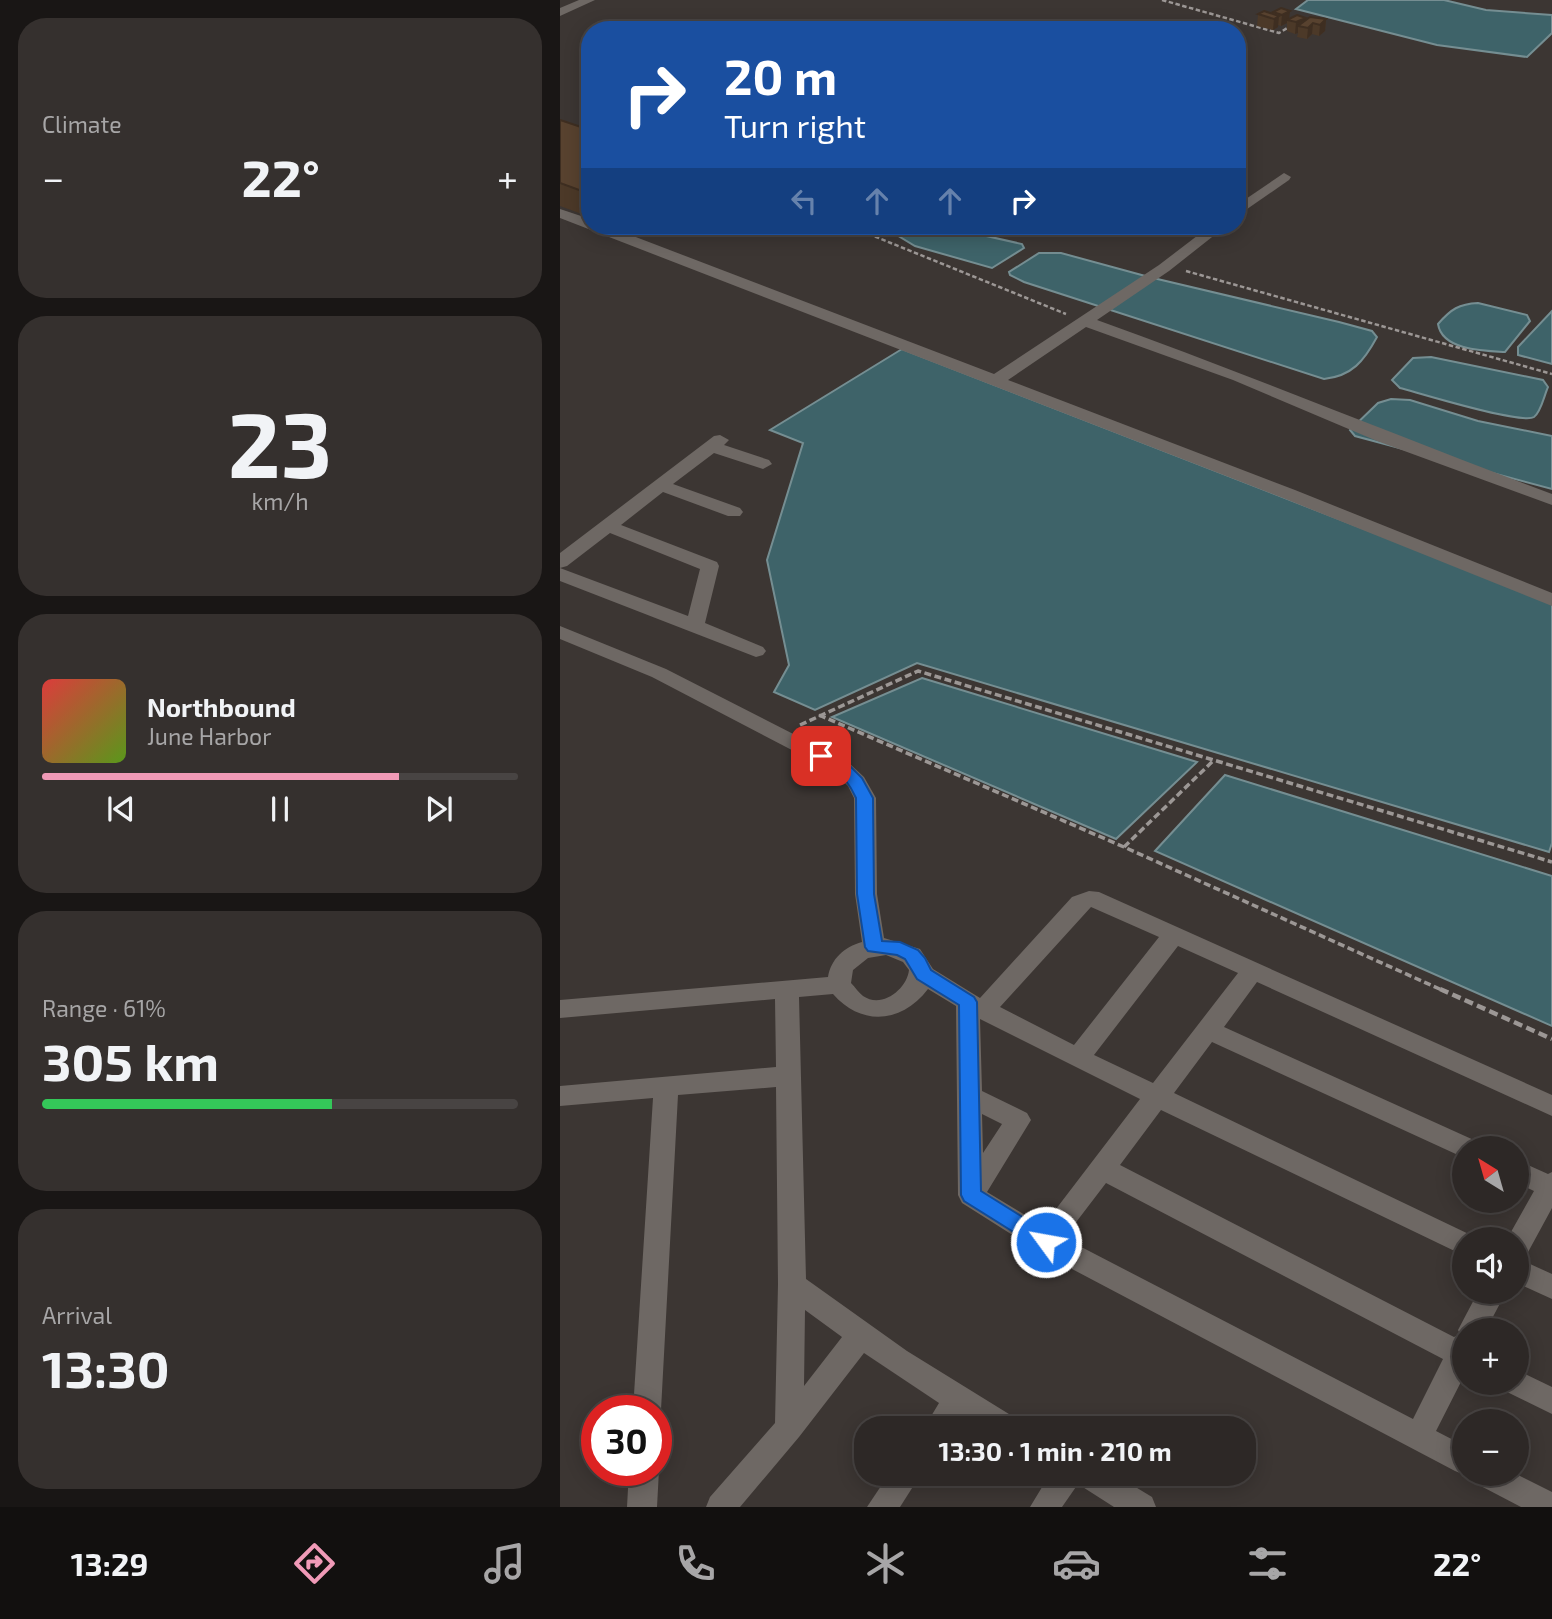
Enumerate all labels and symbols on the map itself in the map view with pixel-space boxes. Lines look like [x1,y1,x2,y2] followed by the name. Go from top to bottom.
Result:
[791,726,851,786] pin
[1452,1136,1530,1213] north arrow
[1009,1205,1083,1279] position arrow
[581,1395,672,1486] speed limit sign: 30

